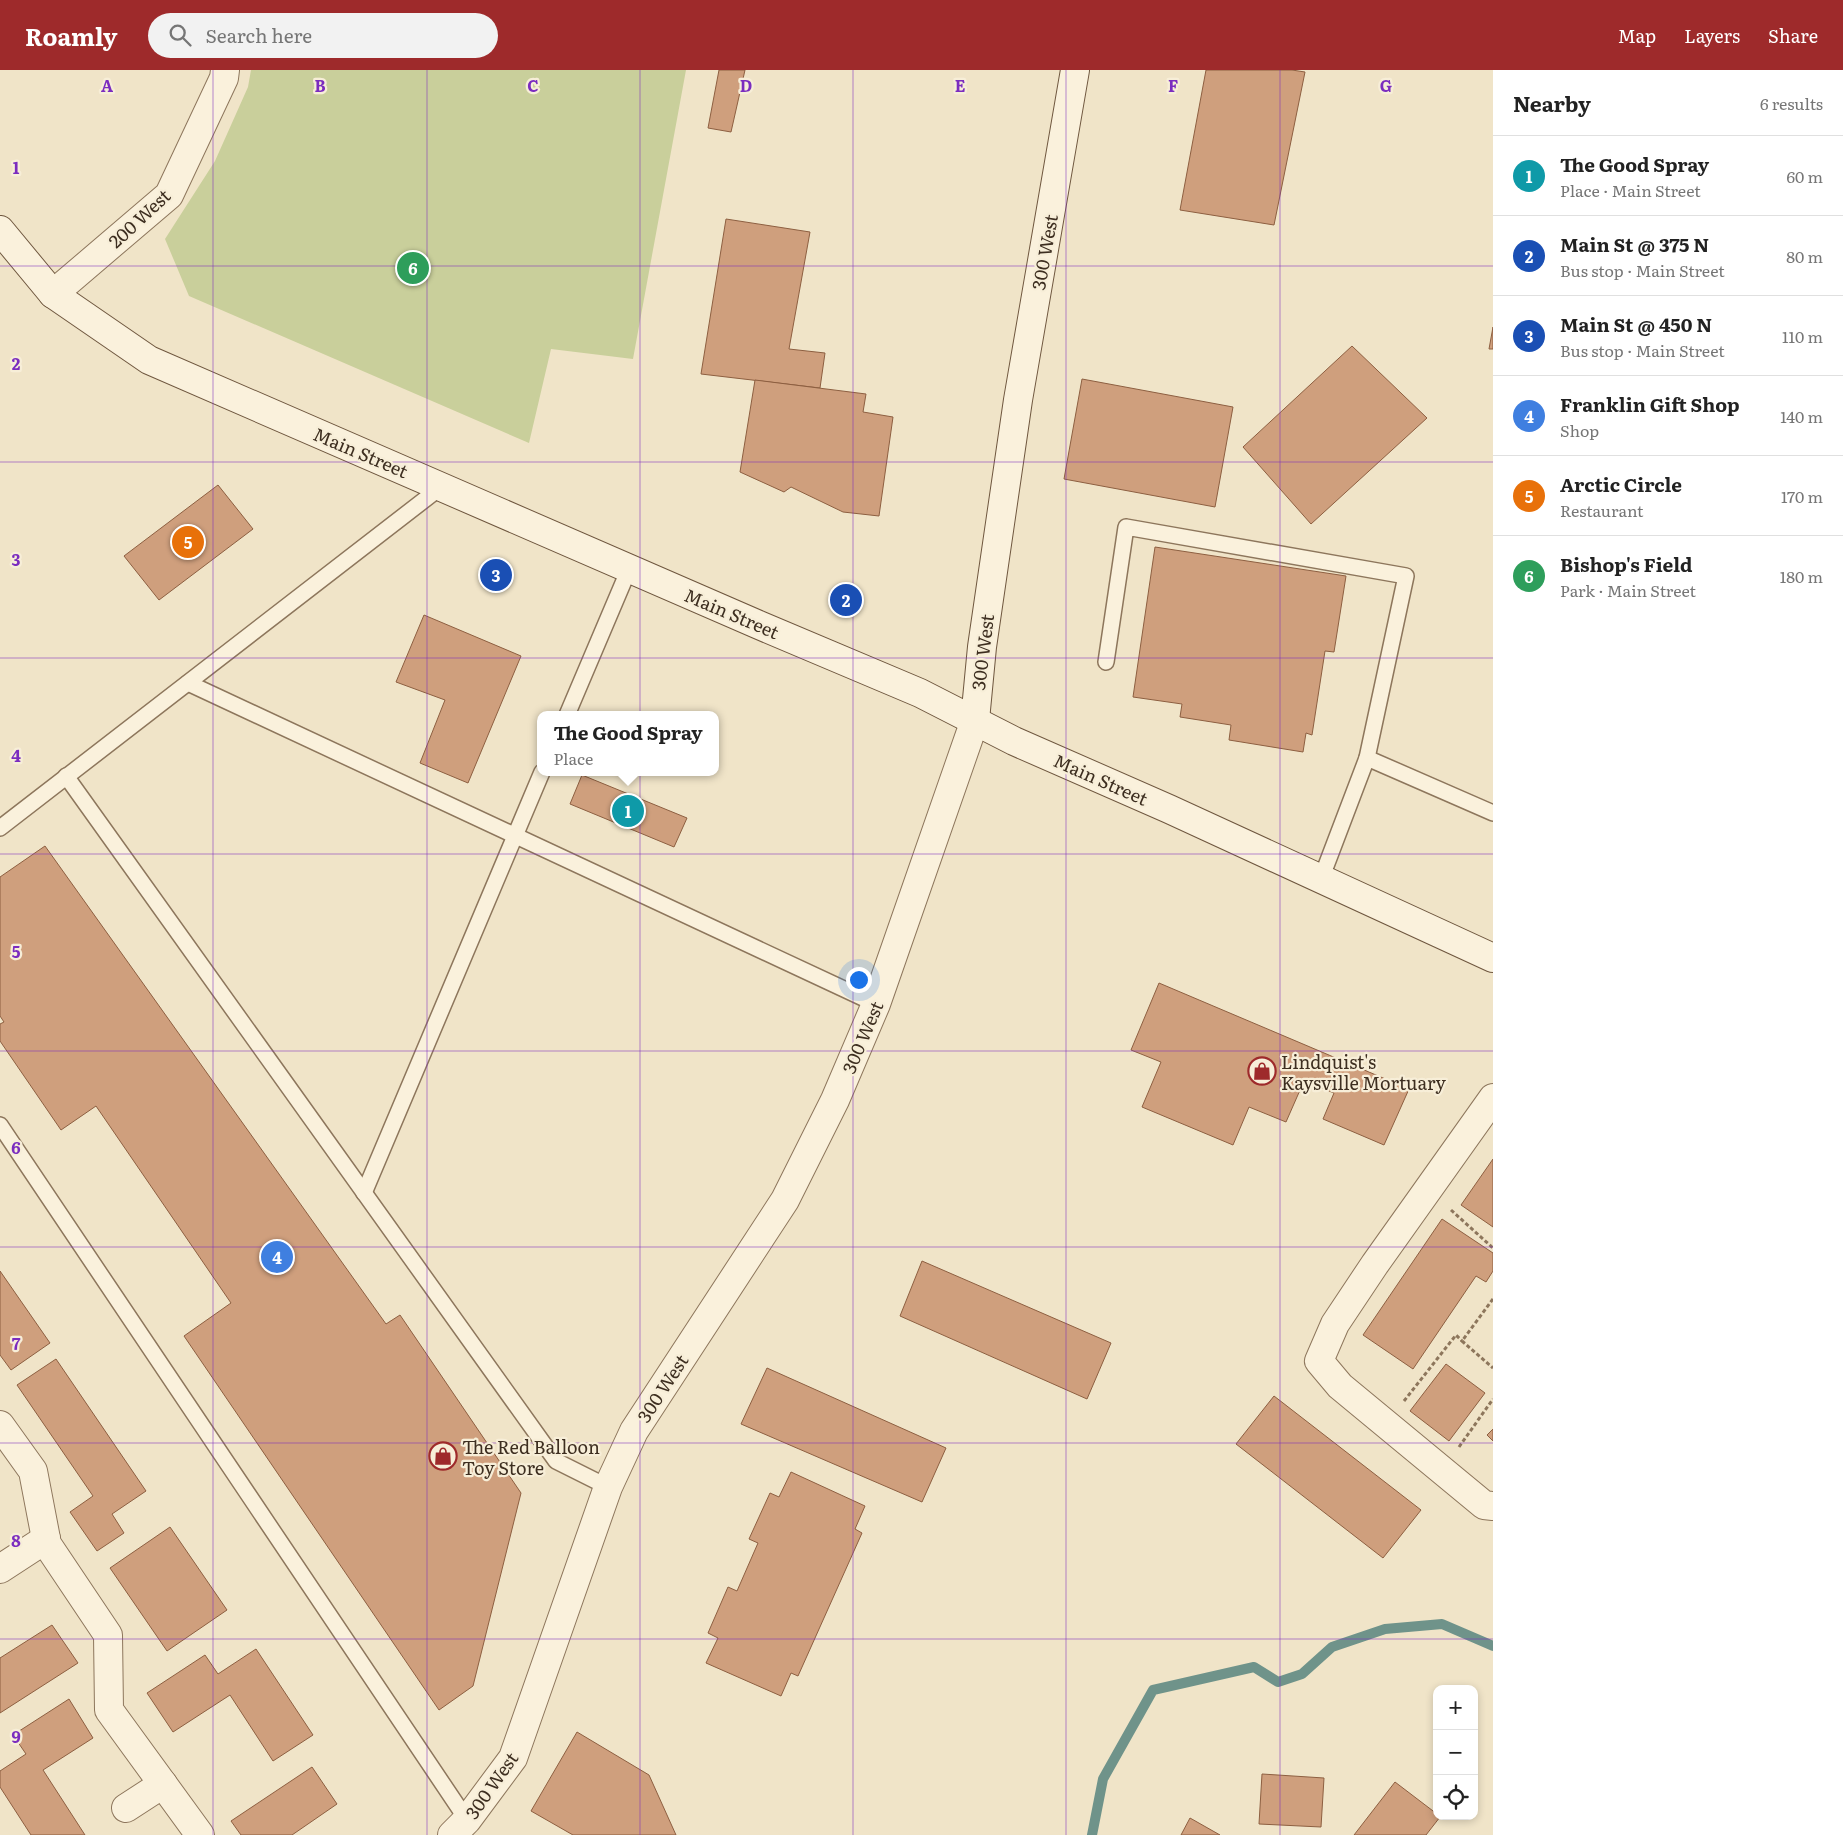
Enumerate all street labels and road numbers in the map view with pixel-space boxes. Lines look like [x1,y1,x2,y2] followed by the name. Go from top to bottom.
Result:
[102,182,176,254] street label: 200 West
[1024,211,1064,292] street label: 300 West
[310,420,413,484] street label: Main Street
[681,581,784,645] street label: Main Street
[964,612,1000,692] street label: 300 West
[1050,746,1153,812] street label: Main Street
[835,996,890,1077] street label: 300 West
[630,1348,695,1427] street label: 300 West
[458,1745,524,1824] street label: 300 West

